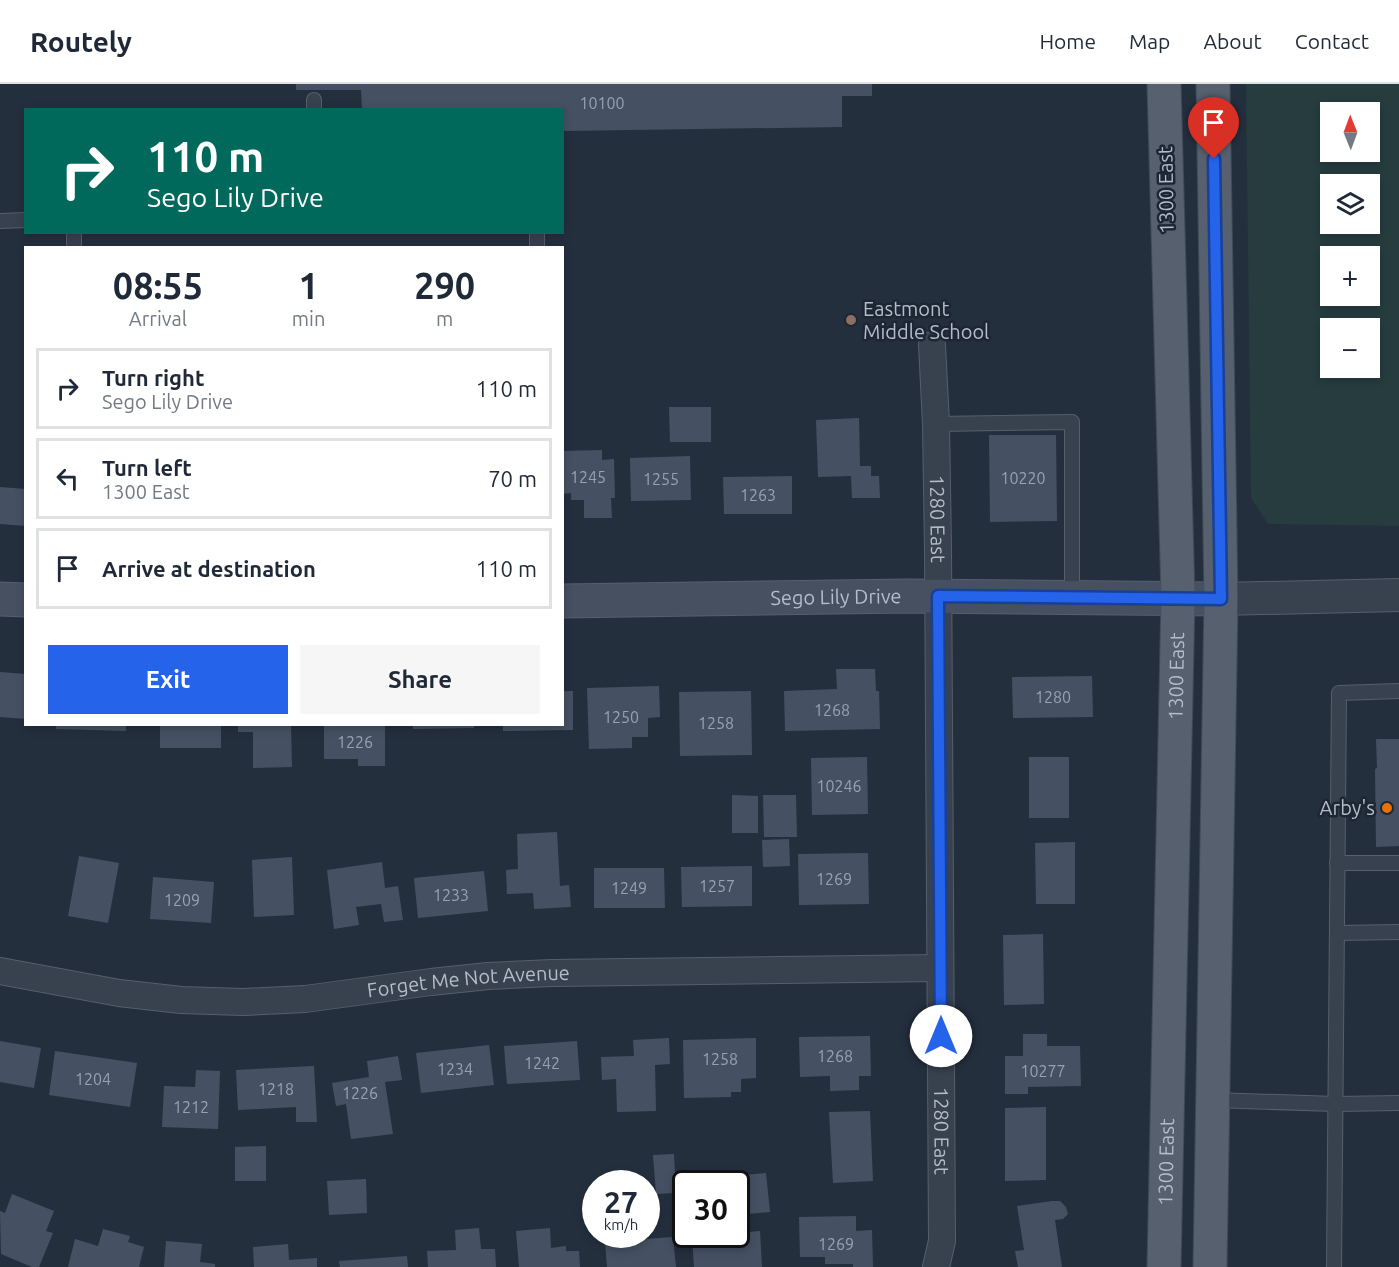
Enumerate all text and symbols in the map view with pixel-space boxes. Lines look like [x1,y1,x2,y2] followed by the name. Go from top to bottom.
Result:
[30,26,132,57] text: Routely
[1039,29,1096,53] text: Home
[1129,29,1170,53] text: Map
[1203,29,1262,53] text: About
[1295,29,1369,53] text: Contact
[579,94,625,112] house number: 10100
[1188,97,1239,159] pin
[1320,102,1380,162] north arrow
[1320,102,1380,378] map controls
[1197,106,1230,139] icon: arrive
[48,132,126,210] icon: right
[147,133,264,180] text: 110 m
[1153,146,1178,234] street label: 1300 East
[1320,174,1380,234] button: layers
[147,182,324,212] text: Sego Lily Drive
[1320,246,1380,306] button: +
[113,265,203,306] text: 08:55
[298,265,319,306] text: 1
[414,265,475,306] text: 290
[863,297,989,343] place label: Eastmont Middle School
[129,307,187,330] text: Arrival
[292,307,325,330] text: min
[436,307,453,330] text: m
[844,313,858,327] marker: Eastmont Middle School
[1320,318,1380,378] button: −
[102,365,204,390] text: Turn right
[51,372,84,405] icon: right
[476,376,537,401] text: 110 m
[102,390,233,413] text: Sego Lily Drive
[102,455,192,480] text: Turn left
[51,462,84,495] icon: left
[488,466,537,491] text: 70 m
[570,468,606,486] house number: 1245
[1000,469,1046,487] house number: 10220
[643,470,679,488] house number: 1255
[926,475,950,563] street label: 1280 East
[102,480,190,503] text: 1300 East
[740,486,776,504] house number: 1263
[51,552,84,585] icon: arrive
[102,556,316,581] text: Arrive at destination
[476,556,537,581] text: 110 m
[770,584,902,609] street label: Sego Lily Drive
[1163,632,1188,720] street label: 1300 East
[48,645,288,714] button: Exit
[300,645,540,714] button: Share
[1035,688,1071,706] house number: 1280
[814,701,850,719] house number: 1268
[603,708,639,726] house number: 1250
[698,714,734,732] house number: 1258
[337,733,373,751] house number: 1226
[816,777,862,795] house number: 10246
[1320,796,1375,819] place label: Arby's
[1380,801,1394,815] marker: Arby's
[816,870,852,888] house number: 1269
[699,877,735,895] house number: 1257
[611,879,647,897] house number: 1249
[433,886,469,904] house number: 1233
[164,891,200,909] house number: 1209
[365,961,570,1002] street label: Forget Me Not Avenue
[909,1004,973,1068] position arrow
[817,1047,853,1065] house number: 1268
[702,1050,738,1068] house number: 1258
[524,1054,560,1072] house number: 1242
[437,1060,473,1078] house number: 1234
[1020,1062,1066,1080] house number: 10277
[75,1070,111,1088] house number: 1204
[258,1080,294,1098] house number: 1218
[342,1084,378,1102] house number: 1226
[930,1087,954,1175] street label: 1280 East
[173,1098,209,1116] house number: 1212
[1153,1118,1178,1206] street label: 1300 East
[672,1170,750,1248] speed limit sign: 30
[604,1185,638,1219] text: 27
[604,1216,638,1233] text: km/h
[818,1235,854,1253] house number: 1269

